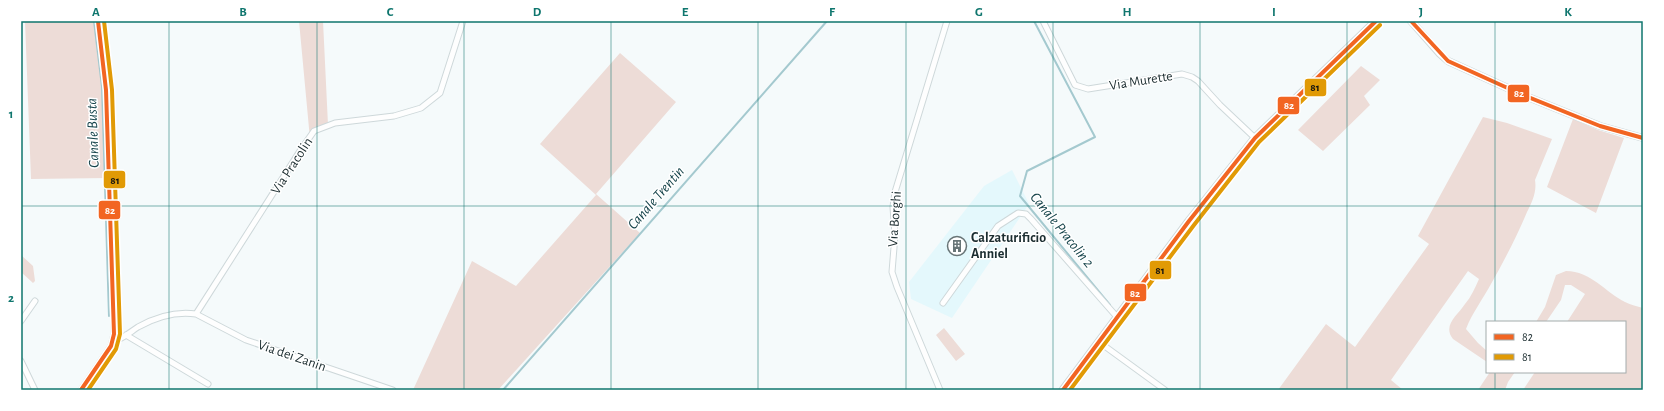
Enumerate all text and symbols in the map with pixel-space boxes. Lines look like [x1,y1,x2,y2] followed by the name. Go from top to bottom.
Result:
[92,6,100,19] text: A
[239,6,247,19] text: B
[387,6,394,19] text: C
[533,6,542,19] text: D
[682,6,689,19] text: E
[829,6,836,19] text: F
[975,6,983,19] text: G
[1122,6,1132,19] text: H
[1272,6,1276,19] text: I
[1419,6,1423,19] text: J
[1564,6,1572,19] text: K
[1108,69,1174,93] street label: Via Murette
[1304,78,1327,97] line badge: 81
[1310,82,1320,93] text: 81
[1507,84,1530,103] line badge: 82
[1514,88,1524,99] text: 82
[1277,96,1300,115] line badge: 82
[84,98,102,168] water label: Canale Busta
[1284,100,1294,111] text: 82
[9,108,13,121] text: 1
[269,135,315,197] street label: Via Pracolin
[625,164,687,232] water label: Canale Trentin
[103,170,126,189] line badge: 81
[110,175,120,186] text: 81
[886,190,904,248] street label: Via Borghi
[1027,190,1097,271] water label: Canale Pracolin 2
[98,200,121,220] line badge: 82
[105,205,115,216] text: 82
[971,231,1046,261] place label: Calzaturificio Anniel
[946,235,968,257] building icon: Calzaturificio Anniel
[1149,260,1172,280] line badge: 81
[1155,265,1165,276] text: 81
[1124,283,1147,302] line badge: 82
[1130,288,1140,299] text: 82
[8,292,14,305] text: 2
[1486,321,1626,373] legend
[1522,331,1534,343] text: 82
[256,338,328,374] street label: Via dei Zanin
[1522,351,1532,363] text: 81

